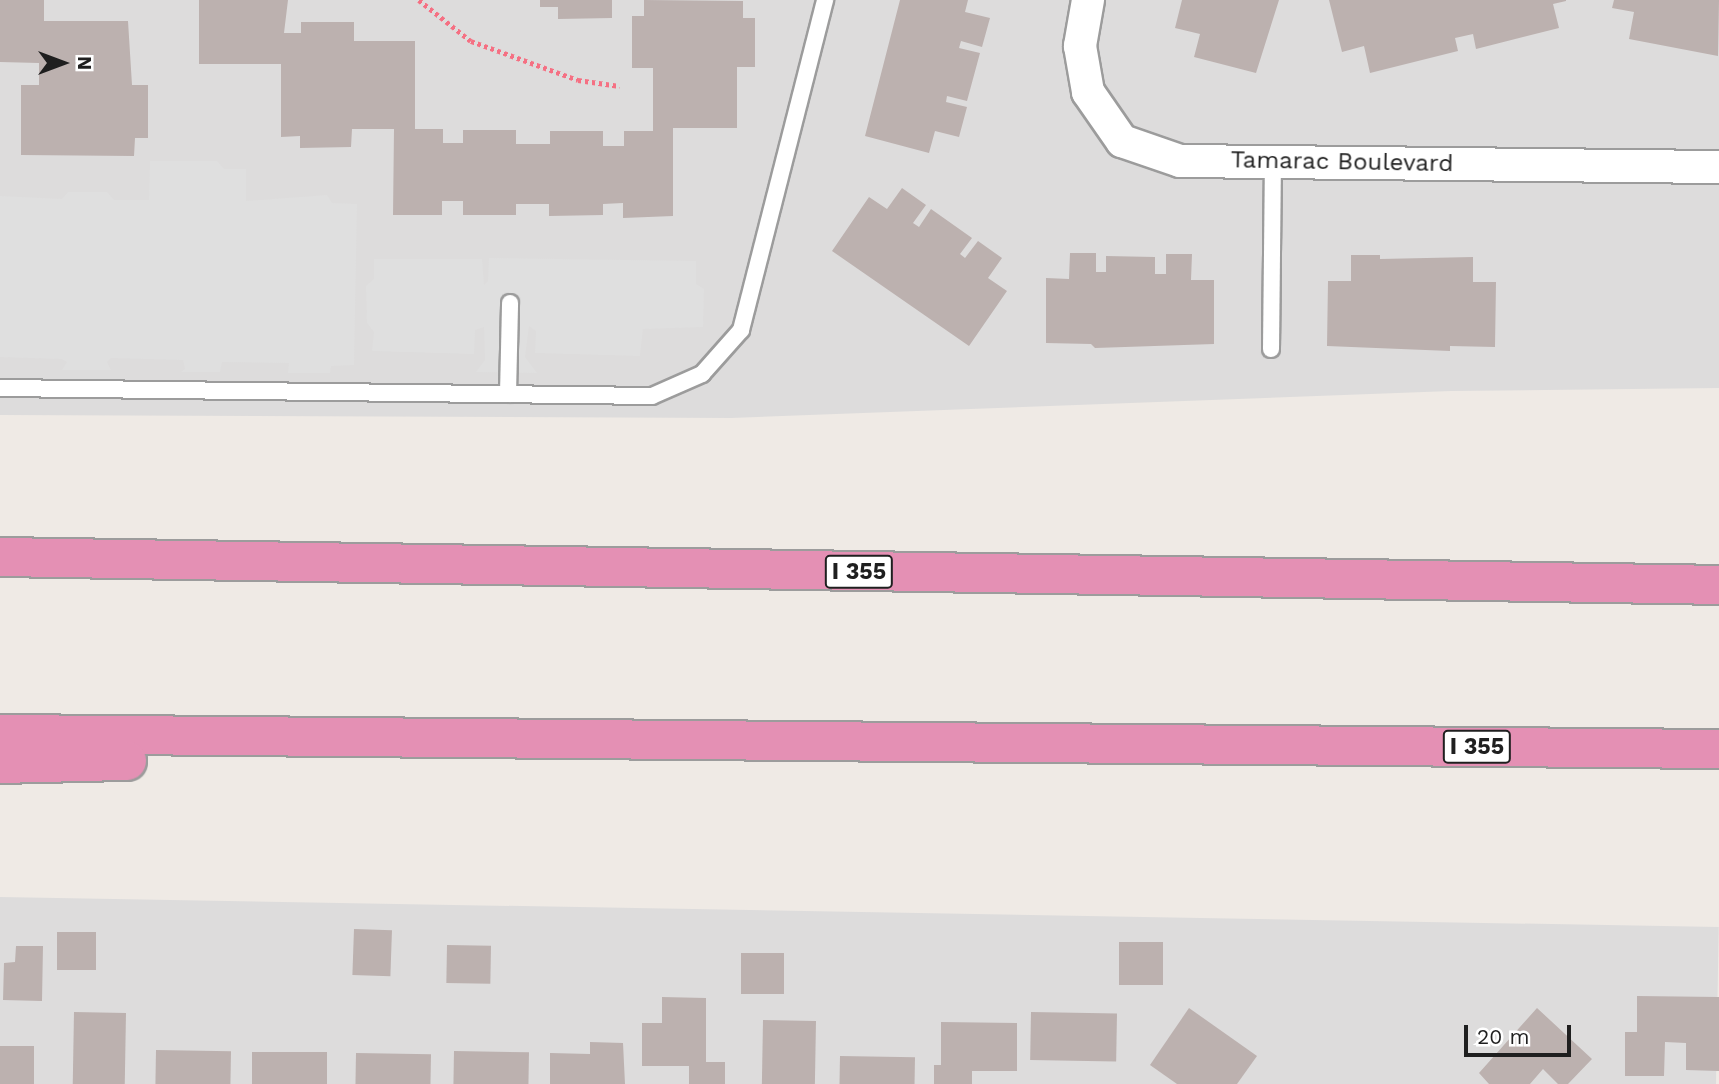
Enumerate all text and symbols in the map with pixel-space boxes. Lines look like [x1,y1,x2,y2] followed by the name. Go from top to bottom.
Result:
[28,28,98,98] north arrow
[73,56,96,70] text: N
[1230,146,1454,178] street label: Tamarac Boulevard
[824,552,894,592] road number: I 355
[1442,727,1512,766] road number: I 355
[1467,1010,1574,1054] scale bar
[1477,1024,1529,1049] text: 20 m

